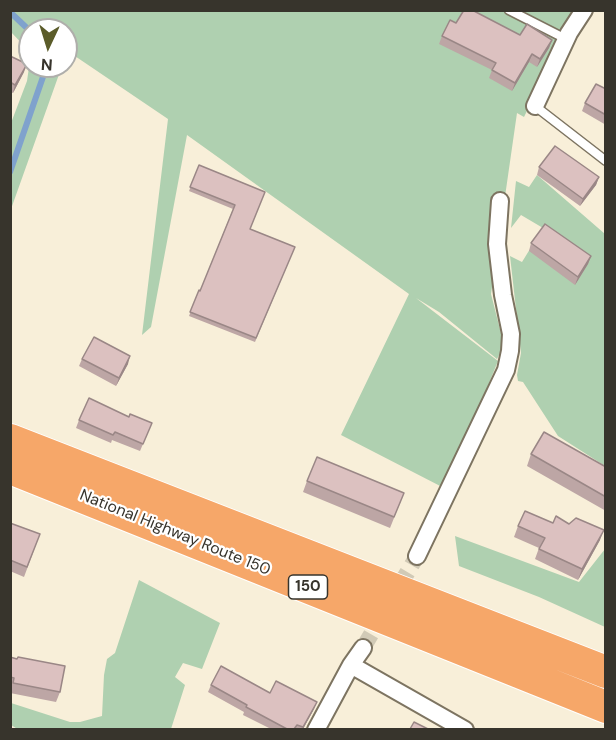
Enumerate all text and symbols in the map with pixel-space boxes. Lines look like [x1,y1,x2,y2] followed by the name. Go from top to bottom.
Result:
[18,18,78,78] north arrow
[40,54,53,75] text: N
[77,486,273,580] street label: National Highway Route 150
[288,575,328,599] road number: 150

